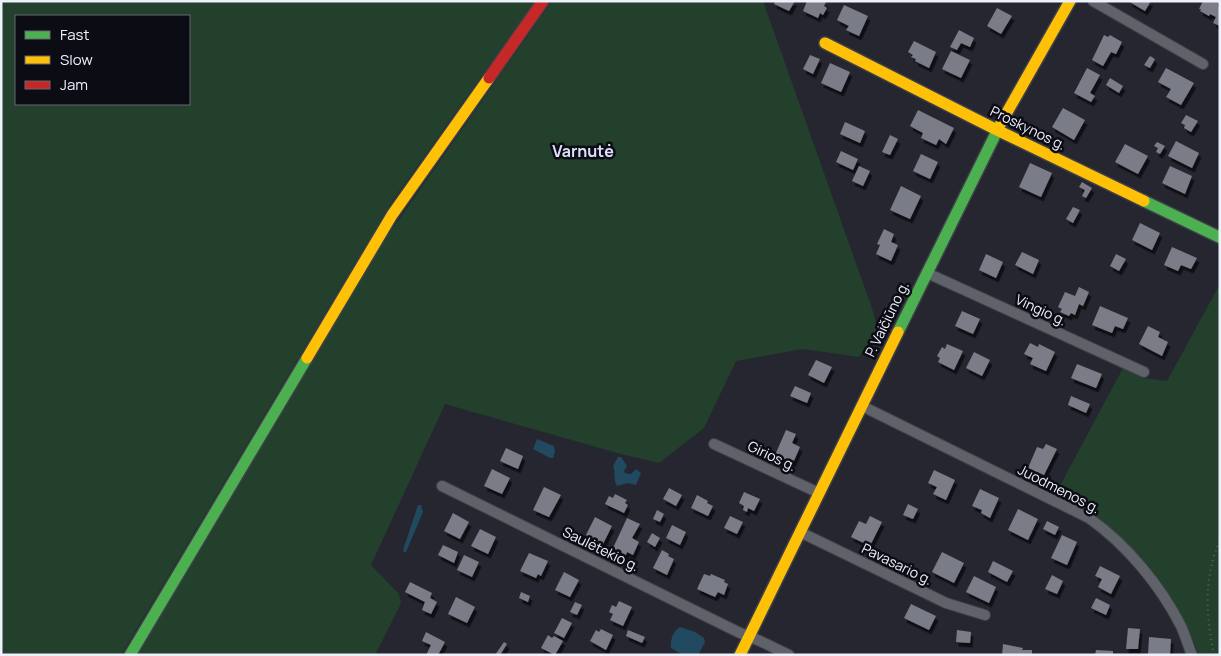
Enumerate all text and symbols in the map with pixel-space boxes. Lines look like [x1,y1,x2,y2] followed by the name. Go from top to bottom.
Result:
[15,15,190,105] legend
[60,24,89,45] text: Fast
[60,49,93,70] text: Slow
[60,74,88,95] text: Jam
[987,101,1069,154] street label: Proskynos g.
[552,140,614,162] district label: Varnutė
[860,278,913,360] street label: P. Vaičiūno g.
[1013,289,1070,330] street label: Vingio g.
[745,436,800,475] street label: Girios g.
[1015,460,1103,517] street label: Juodmenos g.
[560,522,643,575] street label: Saulėtekio g.
[859,538,936,589] street label: Pavasario g.

